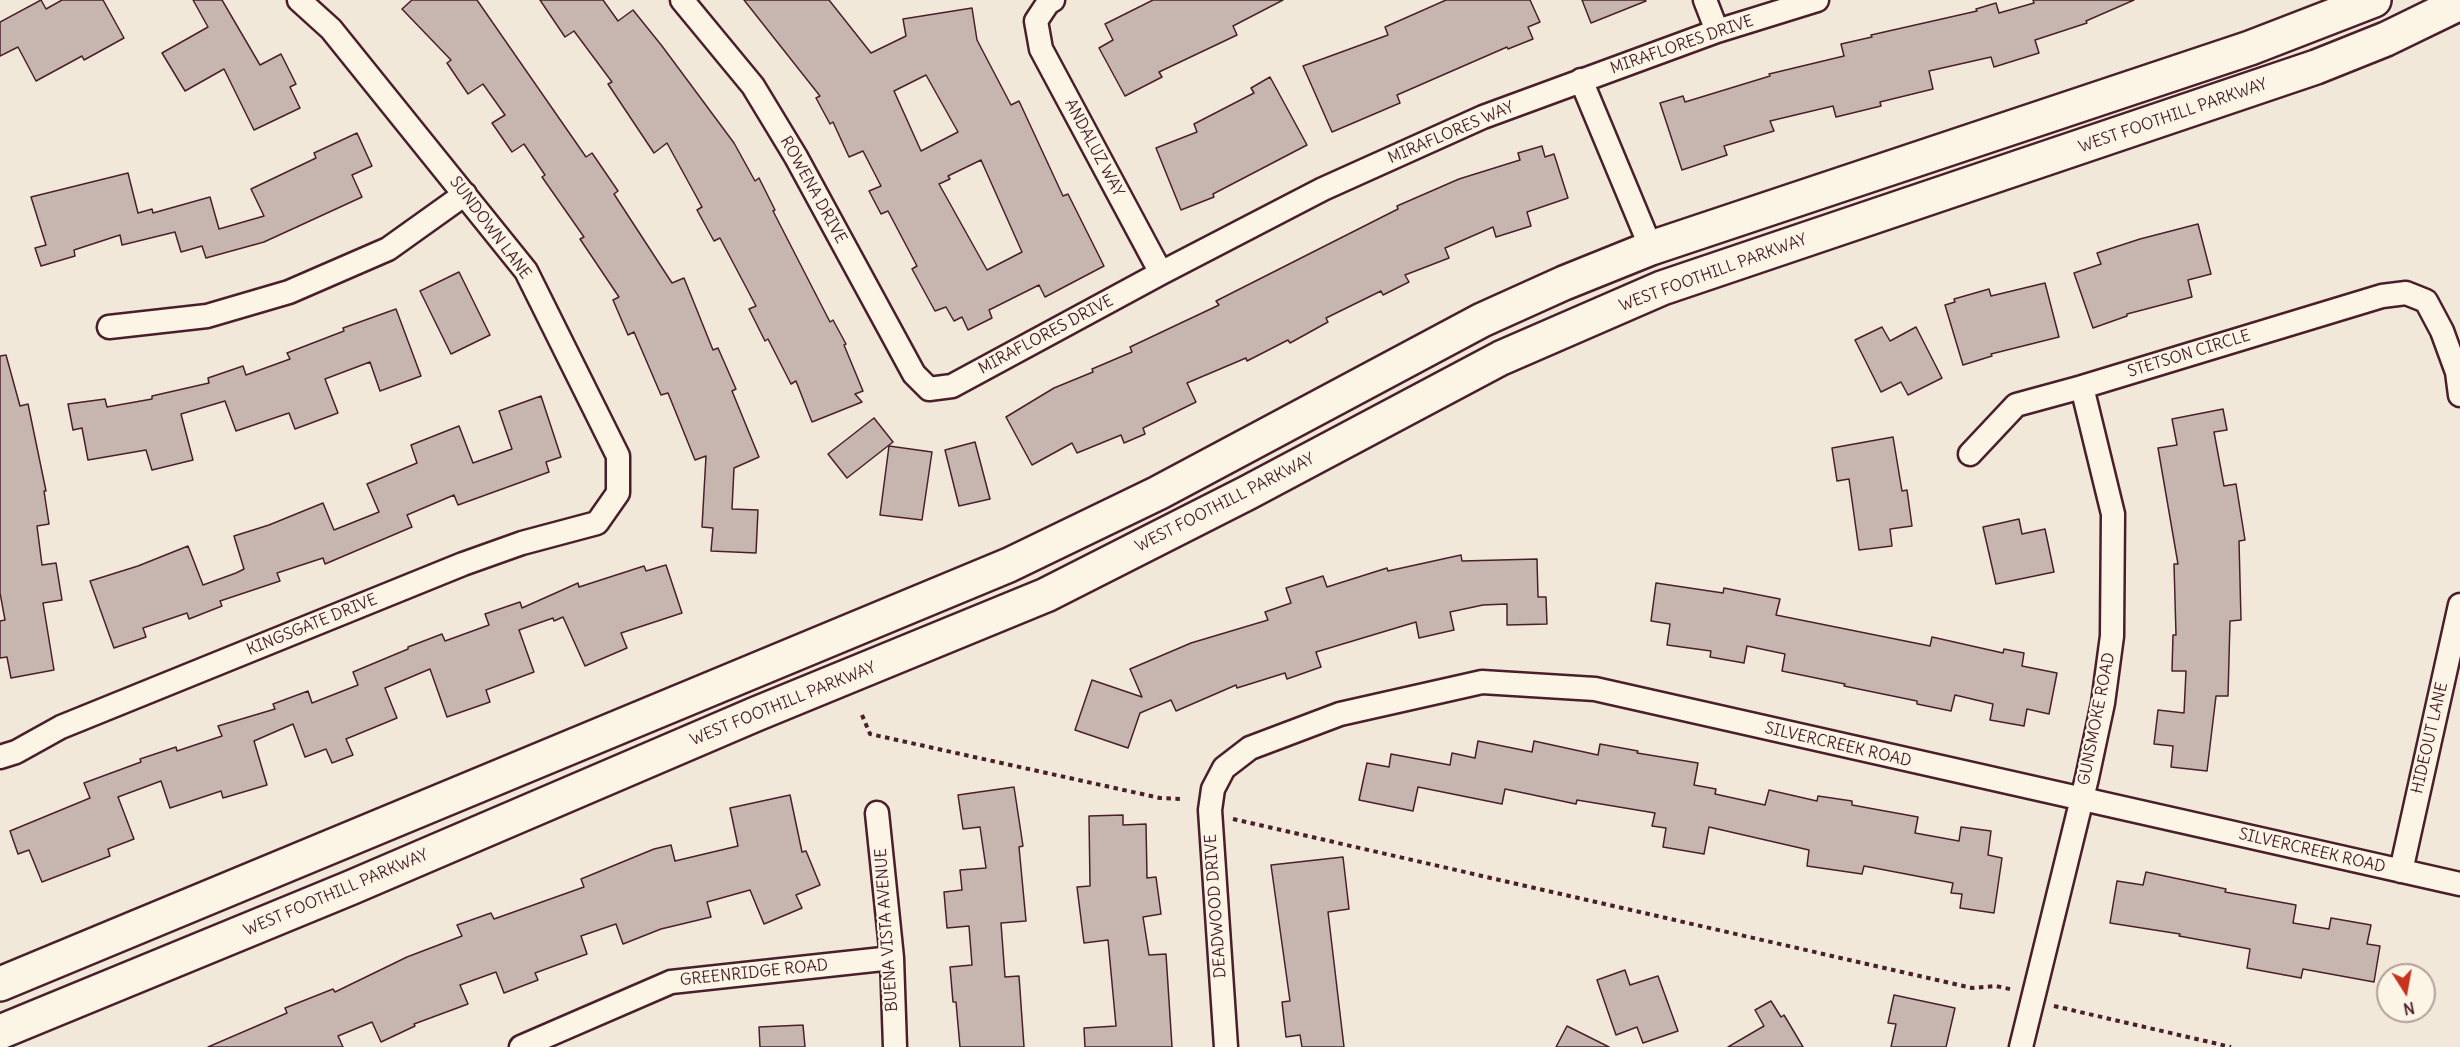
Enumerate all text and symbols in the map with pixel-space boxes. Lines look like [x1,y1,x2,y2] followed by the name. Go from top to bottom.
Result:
[1608,12,1756,78] street label: MIRAFLORES DRIVE
[2076,75,2270,157] street label: WEST FOOTHILL PARKWAY
[1060,96,1128,200] street label: ANDALUZ WAY
[1385,98,1517,168] street label: MIRAFLORES WAY
[776,133,850,247] street label: ROWENA DRIVE
[445,173,535,283] street label: SUNDOWN LANE
[1617,230,1809,316] street label: WEST FOOTHILL PARKWAY
[975,291,1117,379] street label: MIRAFLORES DRIVE
[2125,326,2253,382] street label: STETSON CIRCLE
[1132,449,1318,557] street label: WEST FOOTHILL PARKWAY
[244,590,380,660] street label: KINGSGATE DRIVE
[2075,651,2119,787] street label: GUNSMOKE ROAD
[687,658,879,750] street label: WEST FOOTHILL PARKWAY
[2408,680,2452,796] street label: HIDEOUT LANE
[1763,719,1913,771] street label: SILVERCREEK ROAD
[2237,825,2387,877] street label: SILVERCREEK ROAD
[1201,833,1231,979] street label: DEADWOOD DRIVE
[241,845,431,941] street label: WEST FOOTHILL PARKWAY
[872,847,902,1013] street label: BUENA VISTA AVENUE
[679,956,829,990] street label: GREENRIDGE ROAD
[2376,963,2436,1023] north arrow
[2402,998,2416,1020] text: N

